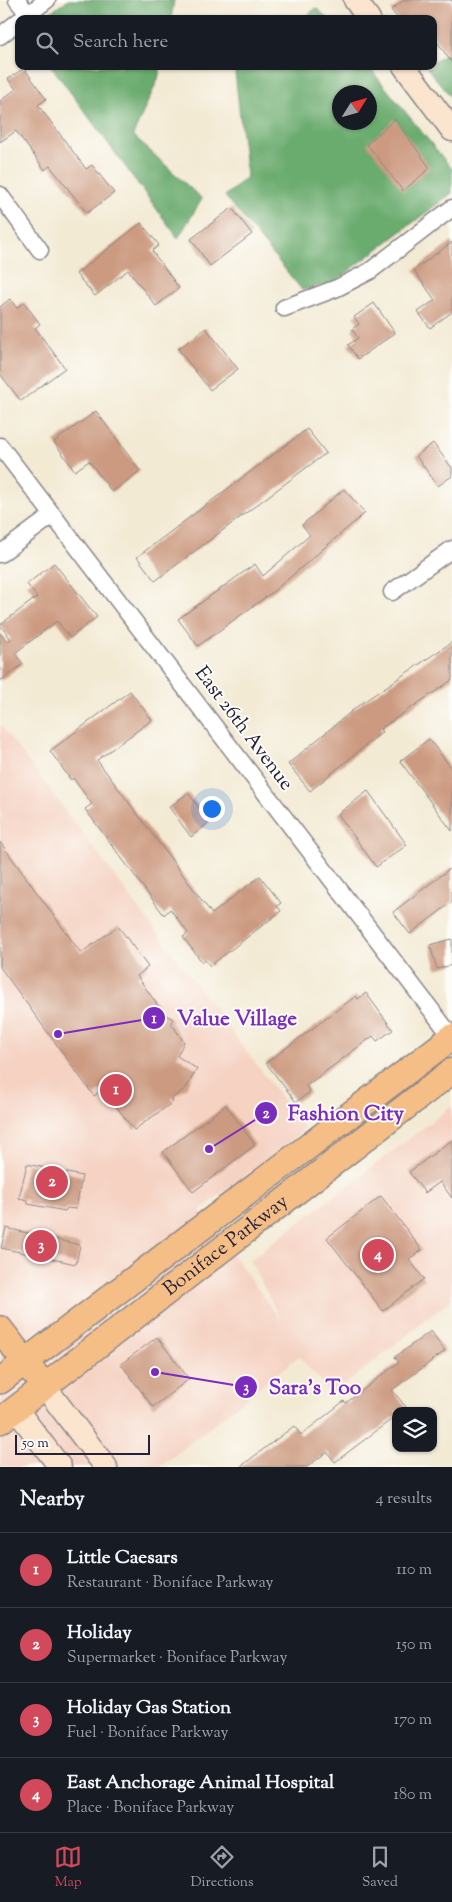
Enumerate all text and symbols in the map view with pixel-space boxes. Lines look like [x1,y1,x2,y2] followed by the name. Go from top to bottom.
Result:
[15,15,437,70] search box
[33,29,61,57] icon: search
[73,29,168,56] text: Search here
[332,85,377,130] north arrow
[187,661,299,797] street label: East 26th Avenue
[199,796,225,822] your location
[141,1000,307,1036] callout: Value Village
[177,1005,297,1035] text: Value Village
[151,1009,157,1030] text: 1
[100,1071,132,1109] pin: 1
[253,1095,414,1131] callout: Fashion City
[288,1100,405,1130] text: Fashion City
[262,1104,270,1125] text: 2
[36,1163,68,1201] pin: 2
[157,1188,295,1304] street label: Boniface Parkway
[25,1227,57,1265] pin: 3
[362,1236,394,1274] pin: 4
[233,1369,371,1405] callout: Sara's Too
[269,1374,362,1404] text: Sara's Too
[243,1378,249,1399] text: 3
[392,1407,437,1452] map controls
[392,1407,437,1452] button: layers
[15,1432,150,1455] scale bar
[22,1434,49,1454] text: 50 m
[20,1485,85,1515] text: Nearby
[376,1488,432,1511] text: 4 results
[67,1545,178,1572] text: Little Caesars
[33,1559,39,1582] text: 1
[396,1559,432,1582] text: 110 m
[67,1572,274,1595] text: Restaurant · Boniface Parkway
[67,1620,132,1647] text: Holiday
[32,1634,40,1657] text: 2
[396,1634,432,1657] text: 150 m
[67,1647,287,1670] text: Supermarket · Boniface Parkway
[67,1695,231,1722] text: Holiday Gas Station
[33,1709,39,1732] text: 3
[394,1709,432,1732] text: 170 m
[67,1722,229,1745] text: Fuel · Boniface Parkway
[67,1770,334,1797] text: East Anchorage Animal Hospital
[32,1784,40,1807] text: 4
[393,1784,432,1807] text: 180 m
[67,1797,234,1820] text: Place · Boniface Parkway
[54,1843,82,1893] tab: Map
[190,1843,254,1893] tab: Directions
[362,1843,398,1893] tab: Saved

